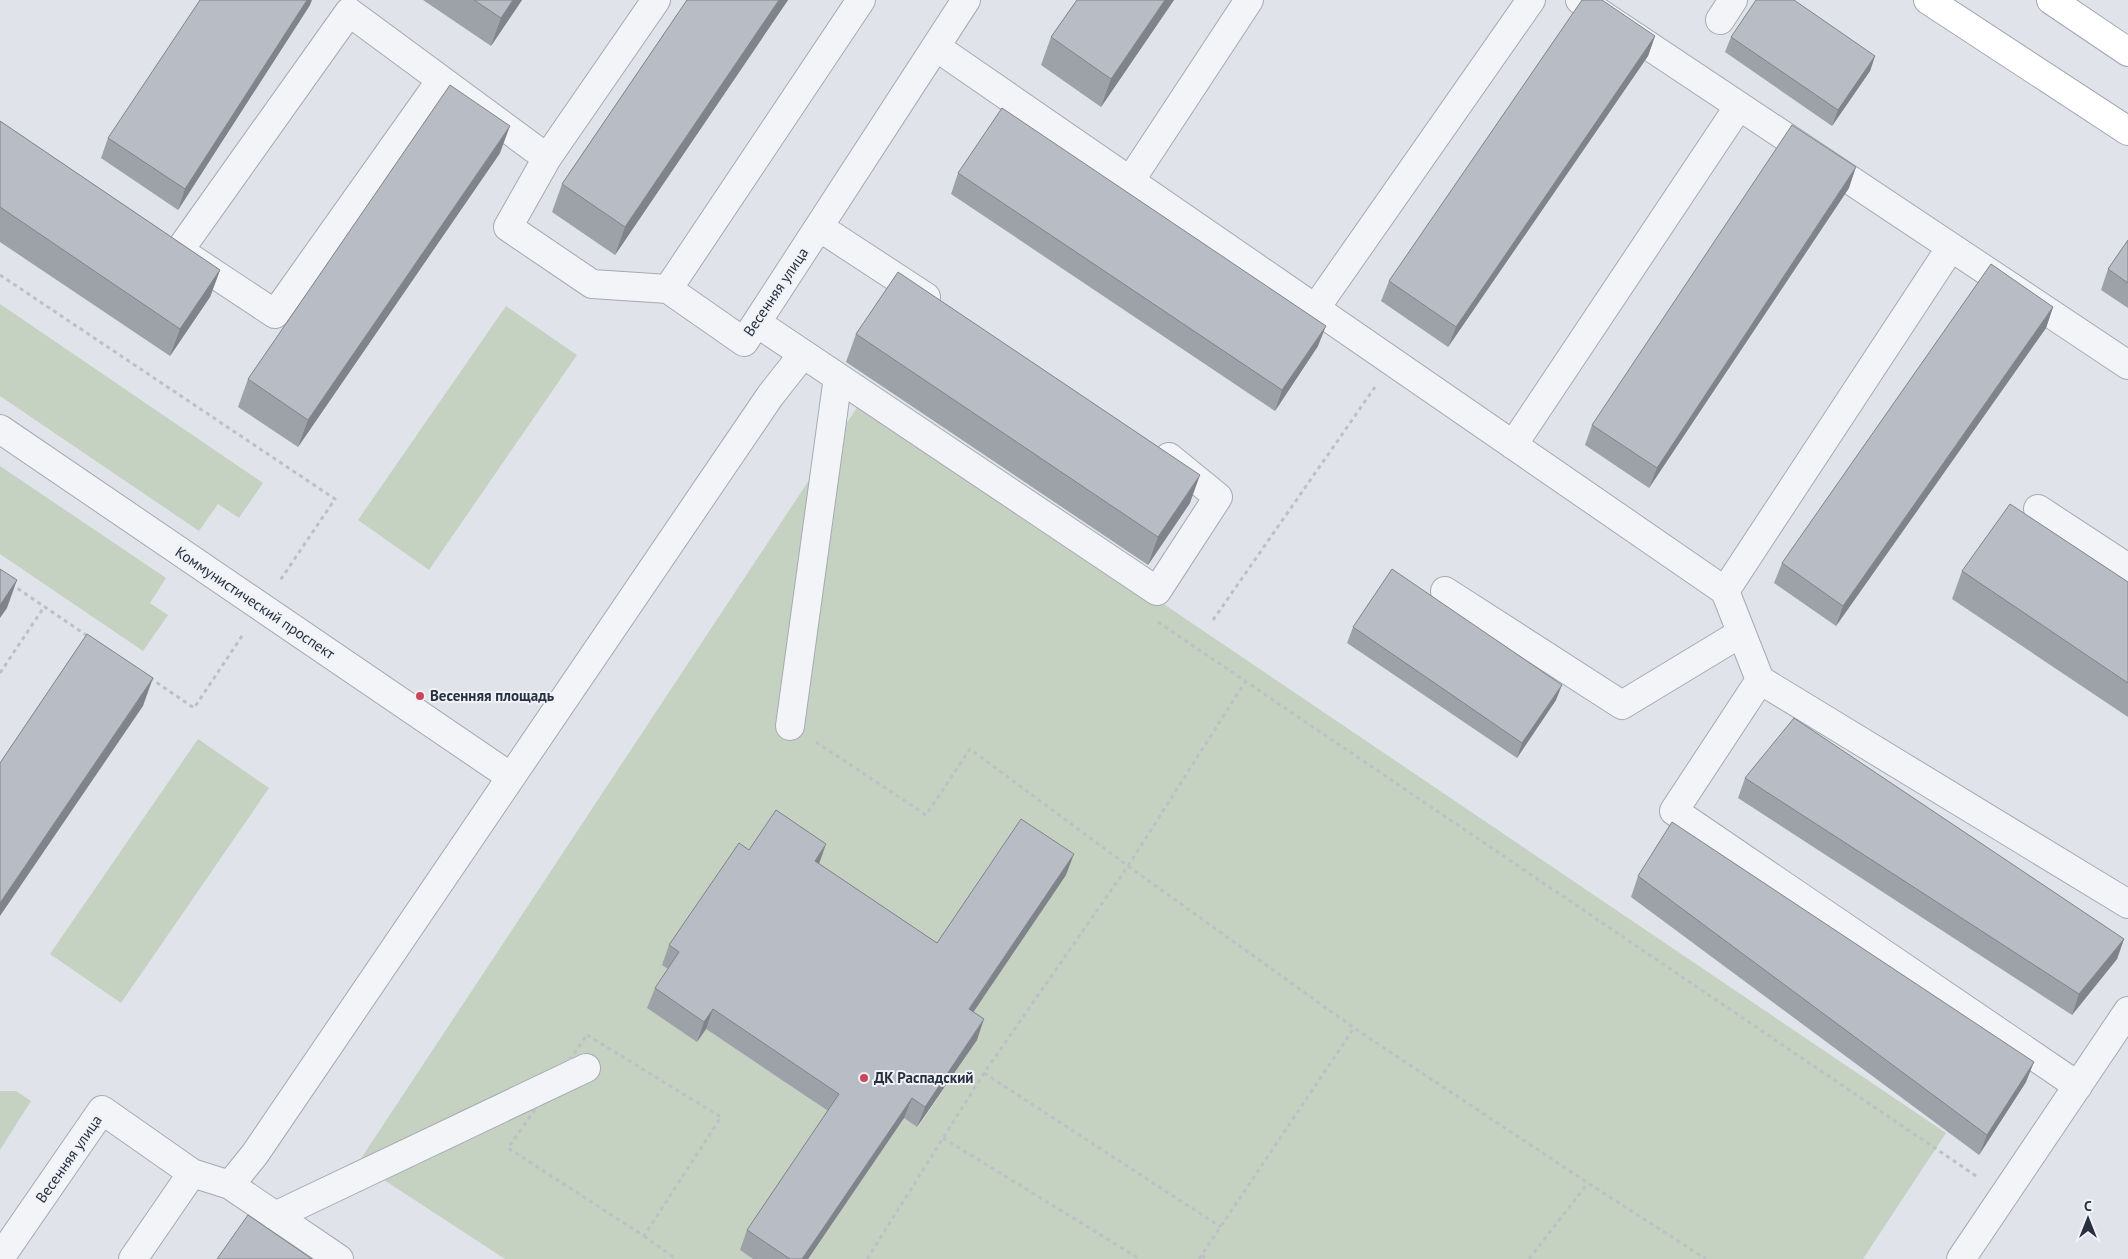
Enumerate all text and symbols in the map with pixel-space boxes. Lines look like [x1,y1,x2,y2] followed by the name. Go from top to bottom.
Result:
[739,244,812,340] street label: Весенняя улица
[172,542,339,663] street label: Коммунистический проспект
[430,686,555,705] place label: Весенняя площадь
[414,690,426,702] marker: Весенняя площадь
[874,1068,974,1087] place label: ДК Распадский
[858,1072,870,1084] marker: ДК Распадский
[31,1111,106,1206] street label: Весенняя улица
[2063,1194,2113,1244] north arrow
[2084,1197,2092,1215] text: С

